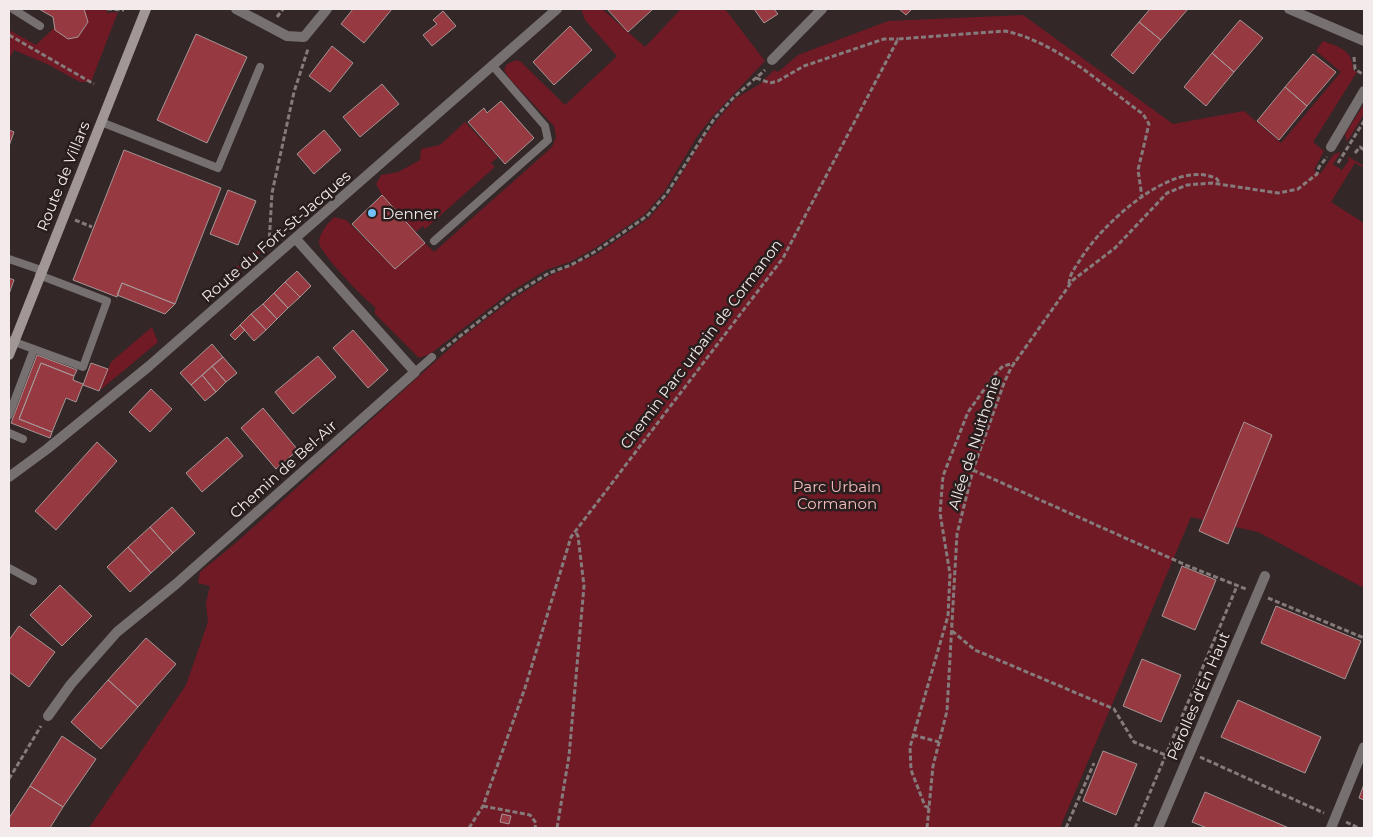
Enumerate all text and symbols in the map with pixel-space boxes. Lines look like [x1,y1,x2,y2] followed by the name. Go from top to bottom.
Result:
[32,118,94,234] street label: Route de Villars
[198,166,354,306] street label: Route du Fort-St-Jacques
[382,204,439,223] place label: Denner
[366,207,378,219] marker: Denner
[616,235,786,453] street label: Chemin Parc urbain de Cormanon
[943,374,1005,512] street label: Allée de Nuithonie
[225,416,341,522] street label: Chemin de Bel-Air
[793,477,881,513] park label: Parc Urbain Cormanon
[1162,629,1234,763] street label: Pérolles d'En Haut

